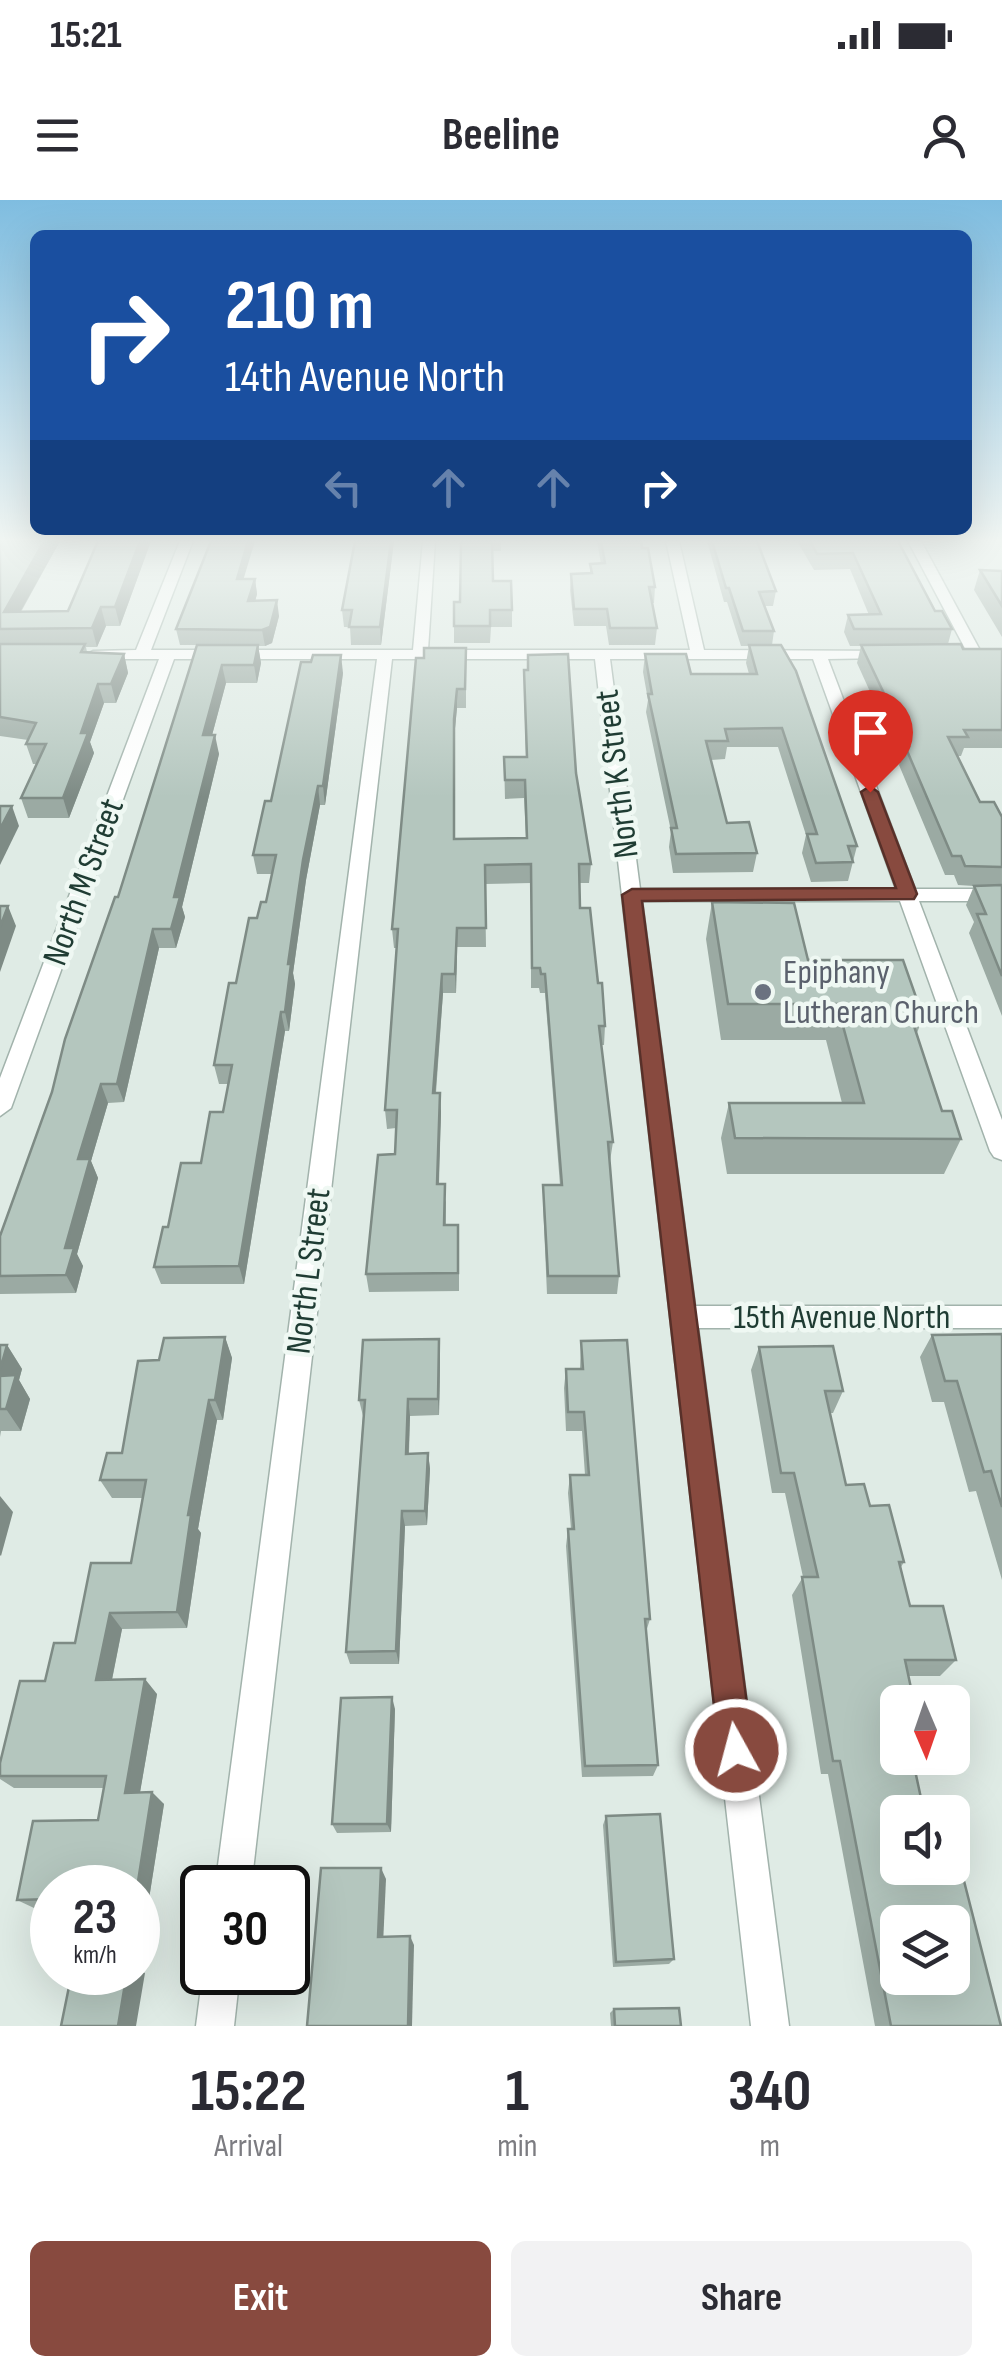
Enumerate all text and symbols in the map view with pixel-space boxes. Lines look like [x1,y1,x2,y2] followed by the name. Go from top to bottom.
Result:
[50,13,122,58] text: 15:21
[30,108,85,163] icon: menu
[442,108,560,163] text: Beeline
[917,108,972,163] icon: person
[225,265,374,349] text: 210 m
[60,270,190,400] icon: right
[225,350,505,405] text: 14th Avenue North
[316,460,371,515] icon: left
[421,460,476,515] icon: ahead
[526,460,581,515] icon: ahead
[631,460,686,515] icon: right
[585,687,649,861] street label: North K Street
[828,690,913,793] pin
[843,705,898,760] icon: arrive
[34,793,134,971] street label: North M Street
[783,951,979,1034] place label: Epiphany Lutheran Church
[752,981,774,1003] marker: Epiphany Lutheran Church
[278,1186,340,1356] street label: North L Street
[733,1296,951,1339] street label: 15th Avenue North
[880,1685,970,1775] north arrow
[880,1685,970,1995] map controls
[684,1698,788,1802] position arrow
[880,1795,970,1885] button: sound
[180,1865,310,1995] speed limit sign: 30
[73,1888,117,1948] text: 23
[880,1905,970,1995] button: layers
[73,1940,117,1971] text: km/h
[191,2056,307,2128] text: 15:22
[505,2056,529,2128] text: 1
[728,2056,811,2128] text: 340
[214,2127,283,2166] text: Arrival
[497,2127,537,2166] text: min
[759,2127,780,2166] text: m
[30,2241,491,2356] button: Exit
[511,2241,972,2356] button: Share

